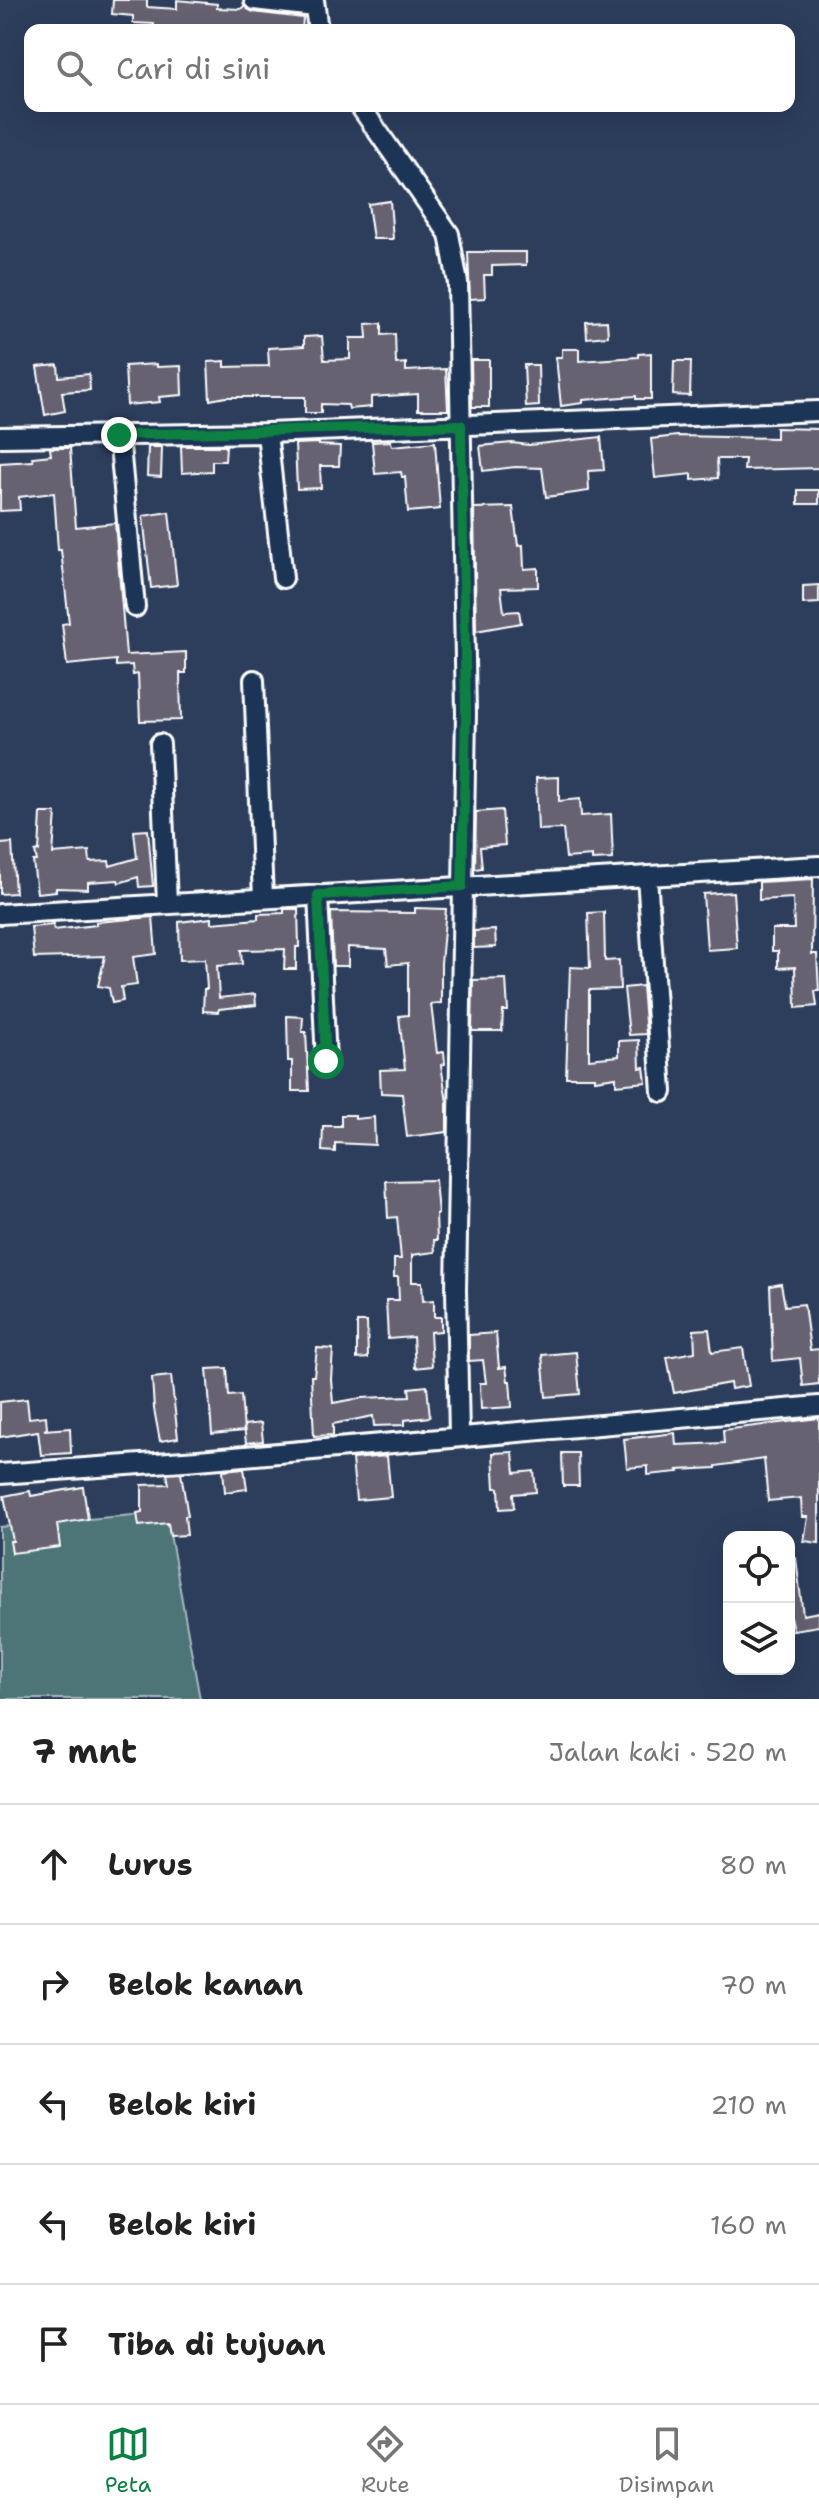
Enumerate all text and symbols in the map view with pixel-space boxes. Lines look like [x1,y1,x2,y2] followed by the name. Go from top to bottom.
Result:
[24,24,795,112] search box
[52,46,96,90] icon: search
[116,48,271,89] text: Cari di sini
[101,417,137,453] route end
[308,1043,344,1079] route start
[723,1531,795,1675] map controls
[723,1531,795,1603] button: locate
[723,1603,795,1675] button: layers
[32,1728,137,1774] text: 7 mnt
[548,1734,787,1769] text: Jalan kaki · 520 m
[32,1842,76,1886] icon: ahead
[108,1844,193,1885] text: Lurus
[720,1847,787,1882] text: 80 m
[32,1962,76,2006] icon: right
[108,1964,303,2005] text: Belok kanan
[720,1967,787,2002] text: 70 m
[32,2082,76,2126] icon: left
[108,2084,256,2125] text: Belok kiri
[710,2087,787,2122] text: 210 m
[32,2202,76,2246] icon: left
[108,2204,256,2245] text: Belok kiri
[710,2207,787,2242] text: 160 m
[32,2322,76,2366] icon: arrive
[108,2324,326,2365] text: Tiba di tujuan
[105,2422,152,2499] tab: Peta
[361,2422,410,2499] tab: Rute
[619,2422,714,2499] tab: Disimpan

